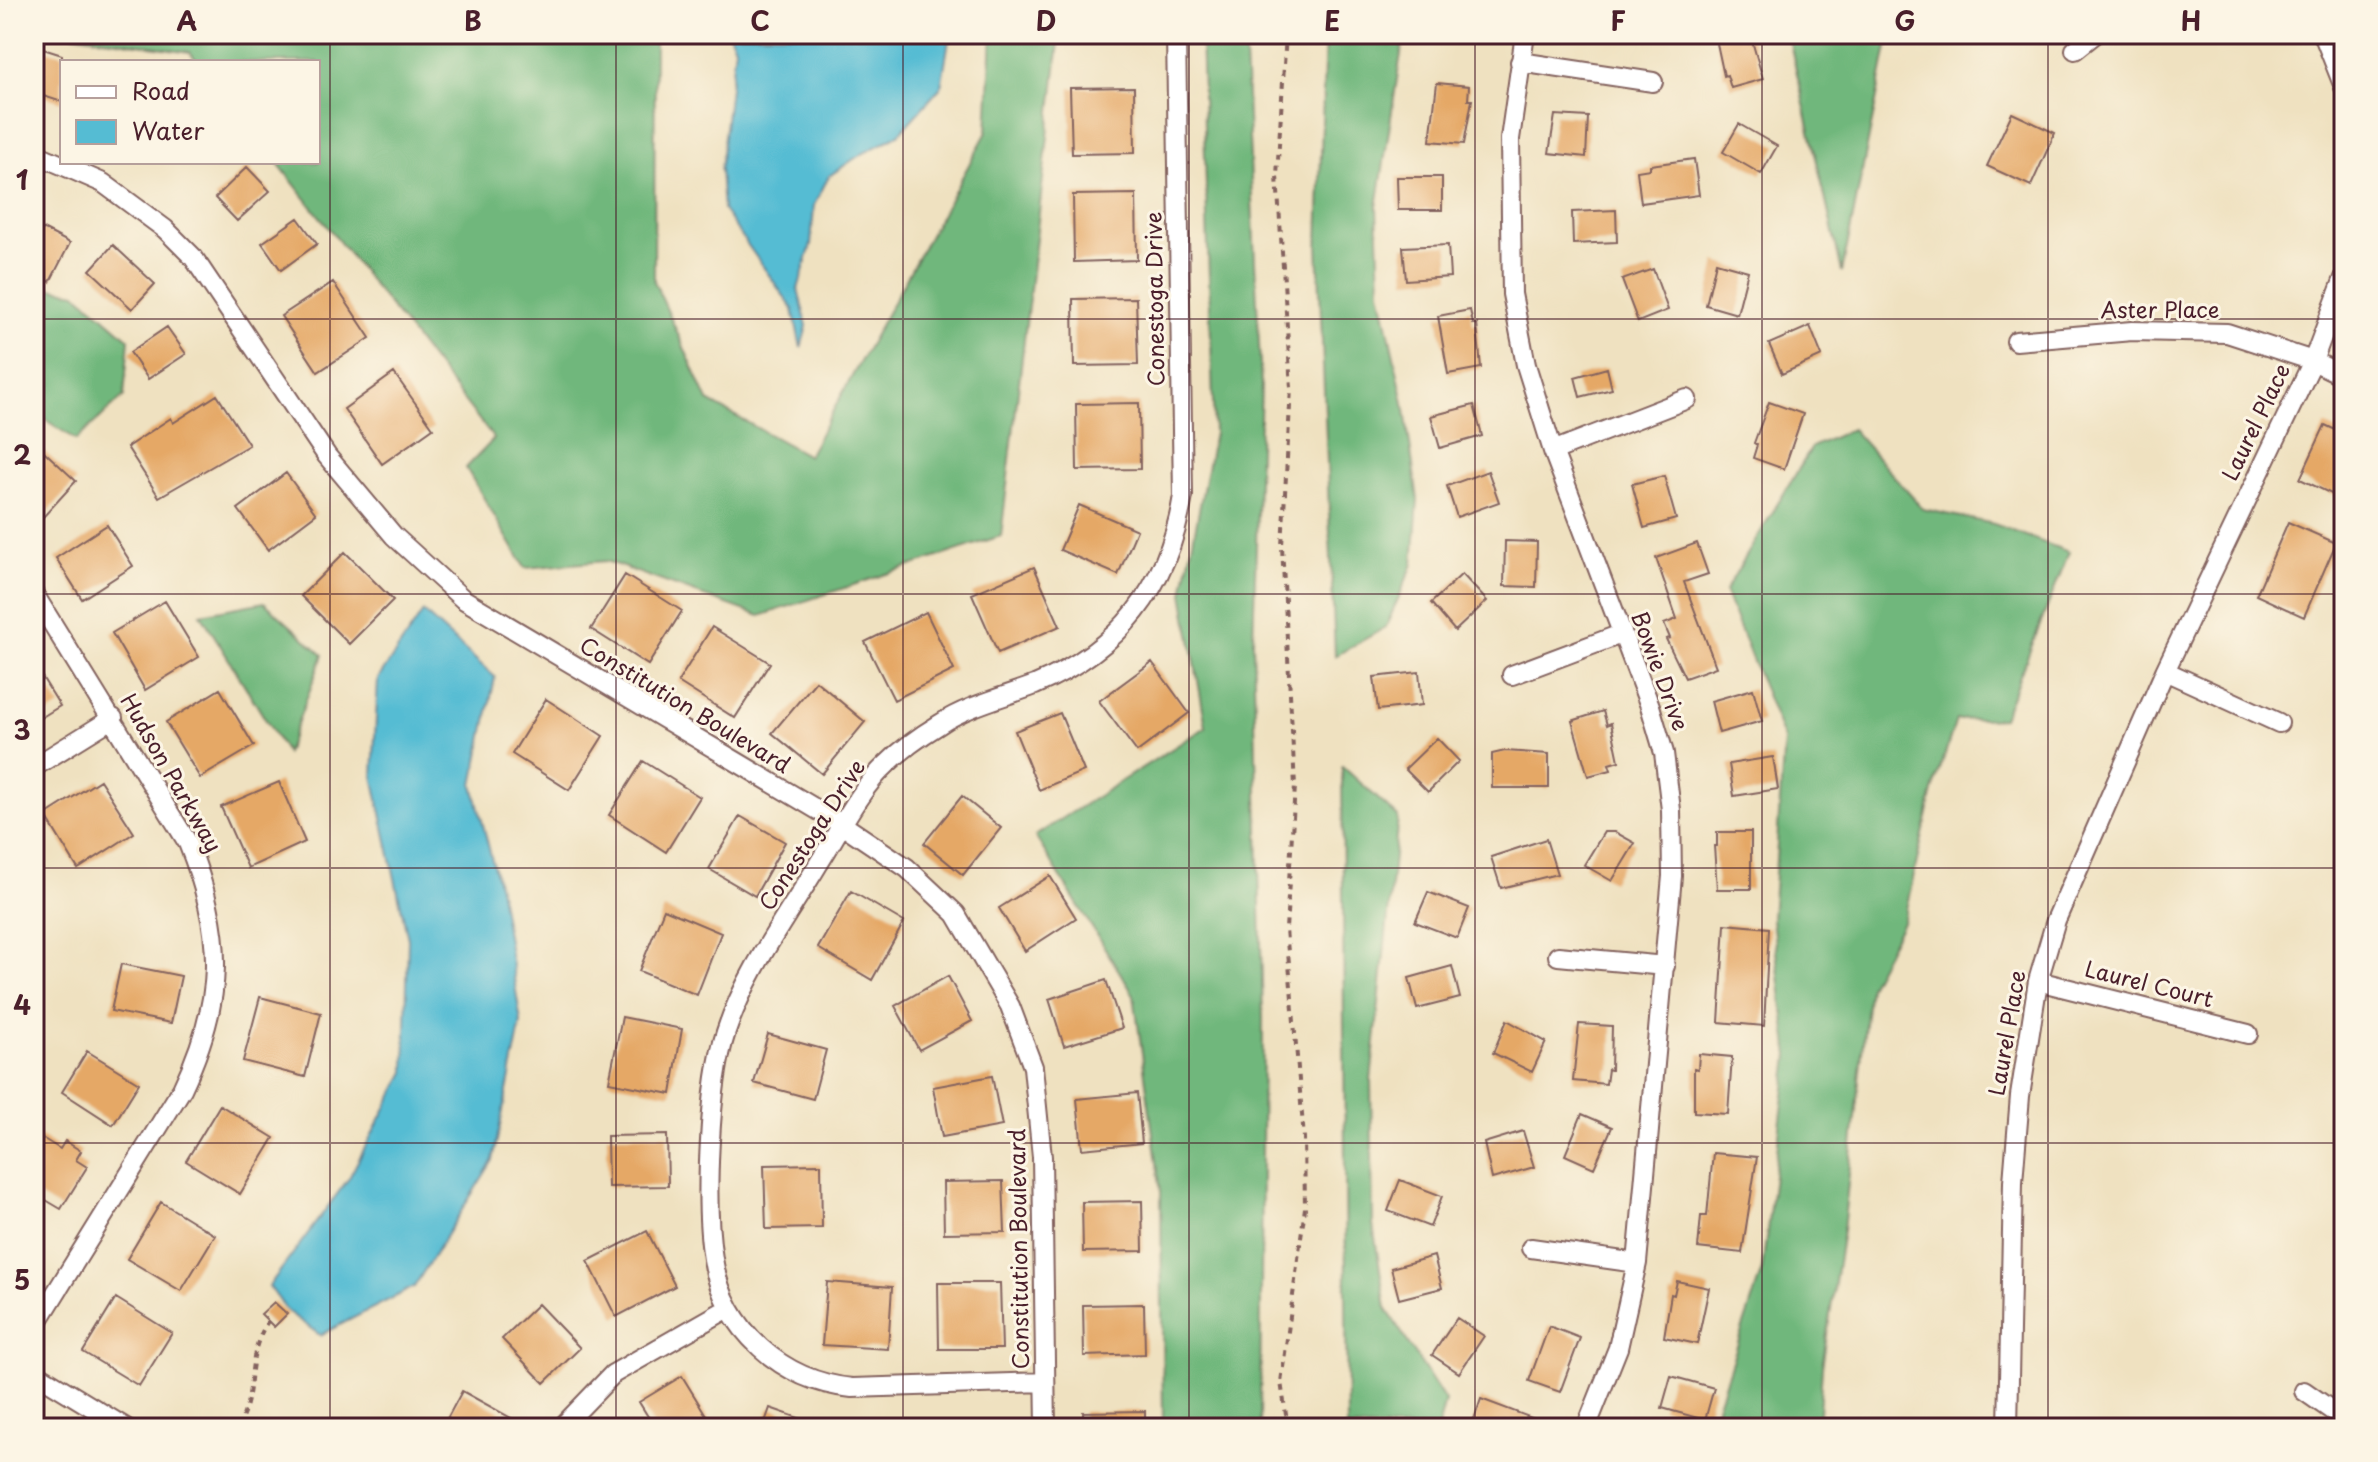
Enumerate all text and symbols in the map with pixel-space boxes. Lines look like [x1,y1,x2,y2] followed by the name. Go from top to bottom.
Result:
[177,1,197,40] text: A
[464,1,482,40] text: B
[750,1,770,40] text: C
[1036,1,1056,40] text: D
[1324,1,1340,40] text: E
[1610,1,1626,40] text: F
[1894,1,1916,40] text: G
[2181,1,2201,40] text: H
[60,60,320,164] legend
[132,72,190,108] text: Road
[132,112,205,148] text: Water
[16,160,28,199] text: 1
[1135,211,1172,387] street label: Conestoga Drive
[2101,292,2219,325] street label: Aster Place
[2212,357,2297,485] street label: Laurel Place
[13,435,31,474] text: 2
[1624,606,1698,735] street label: Bowie Drive
[574,628,797,780] street label: Constitution Boulevard
[113,687,231,858] street label: Hudson Parkway
[13,710,31,749] text: 3
[749,752,872,916] street label: Conestoga Drive
[2082,951,2217,1014] street label: Laurel Court
[1978,968,2033,1098] street label: Laurel Place
[13,985,31,1024] text: 4
[999,1128,1036,1370] street label: Constitution Boulevard
[14,1260,30,1299] text: 5

